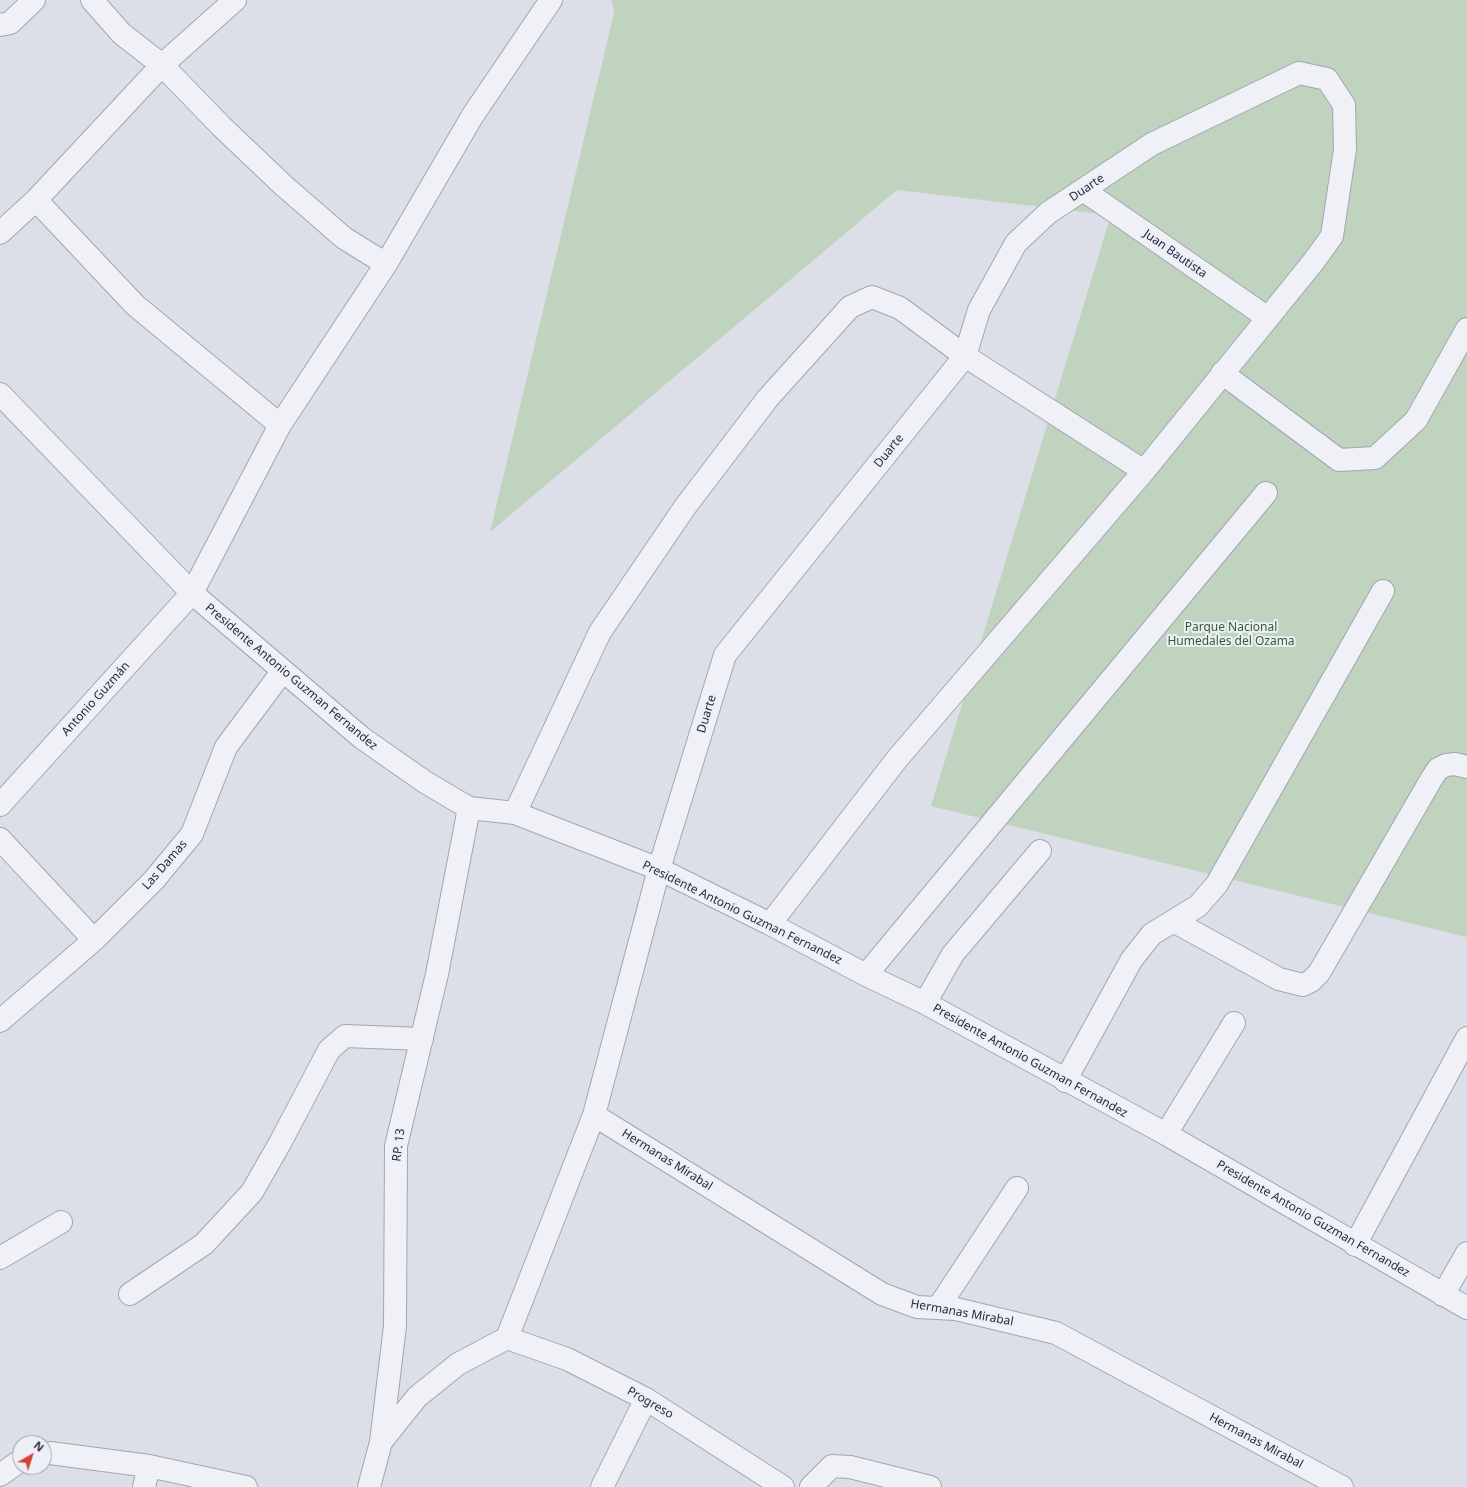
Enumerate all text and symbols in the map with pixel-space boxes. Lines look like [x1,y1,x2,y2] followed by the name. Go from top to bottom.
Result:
[1067,171,1107,205] street label: Duarte
[1141,227,1209,281] street label: Juan Bautista
[871,431,907,471] street label: Duarte
[202,601,380,753] street label: Presidente Antonio Guzman Fernandez
[1167,621,1295,649] park label: Parque Nacional Humedales del Ozama
[59,659,133,739] street label: Antonio Guzmán
[694,693,720,735] street label: Duarte
[140,837,190,893] street label: Las Damas
[640,858,844,968] street label: Presidente Antonio Guzman Fernandez
[930,1001,1130,1121] street label: Presidente Antonio Guzman Fernandez
[619,1126,715,1194] street label: Hermanas Mirabal
[390,1128,408,1162] street label: RP. 13
[1214,1158,1412,1280] street label: Presidente Antonio Guzman Fernandez
[909,1297,1015,1329] street label: Hermanas Mirabal
[624,1384,676,1422] street label: Progreso
[1207,1410,1305,1472] street label: Hermanas Mirabal
[12,1435,52,1475] north arrow
[31,1437,47,1455] text: N

